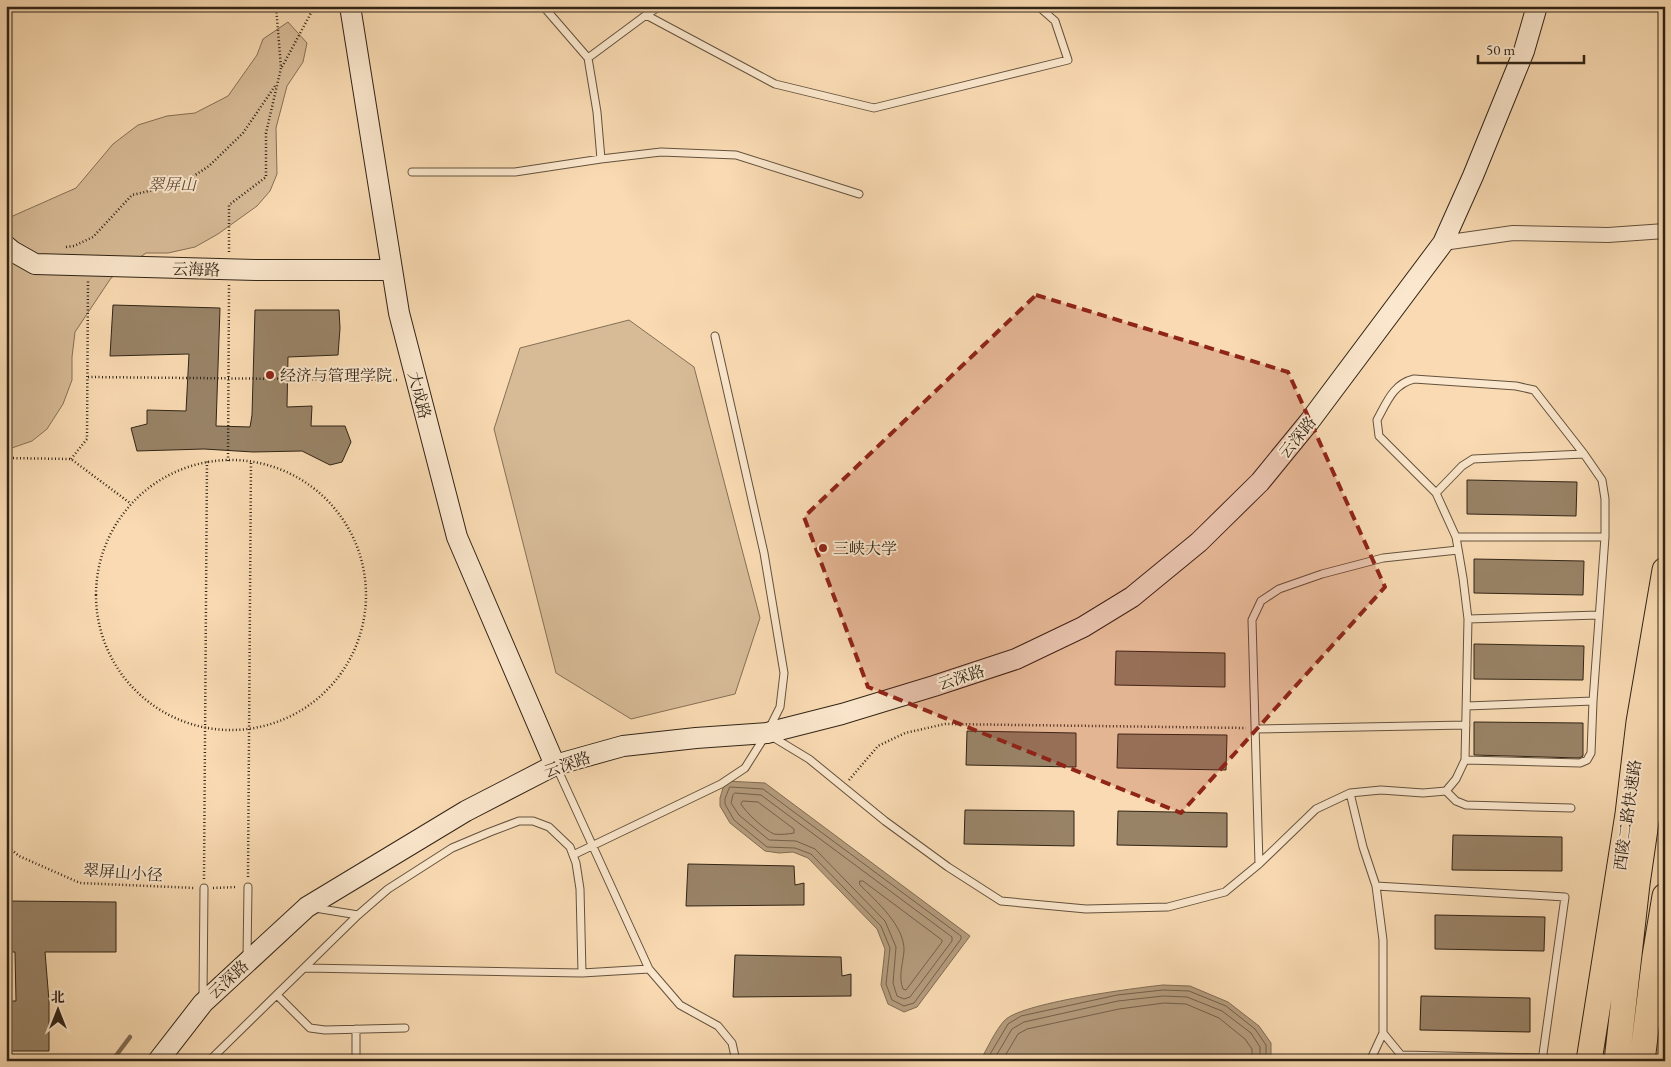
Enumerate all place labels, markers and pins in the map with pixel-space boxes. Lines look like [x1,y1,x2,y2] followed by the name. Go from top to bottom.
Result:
[280,365,392,386] place label: 经济与管理学院
[264,369,276,381] marker: 经济与管理学院
[833,538,897,559] place label: 三峡大学
[817,542,829,554] marker: 三峡大学

